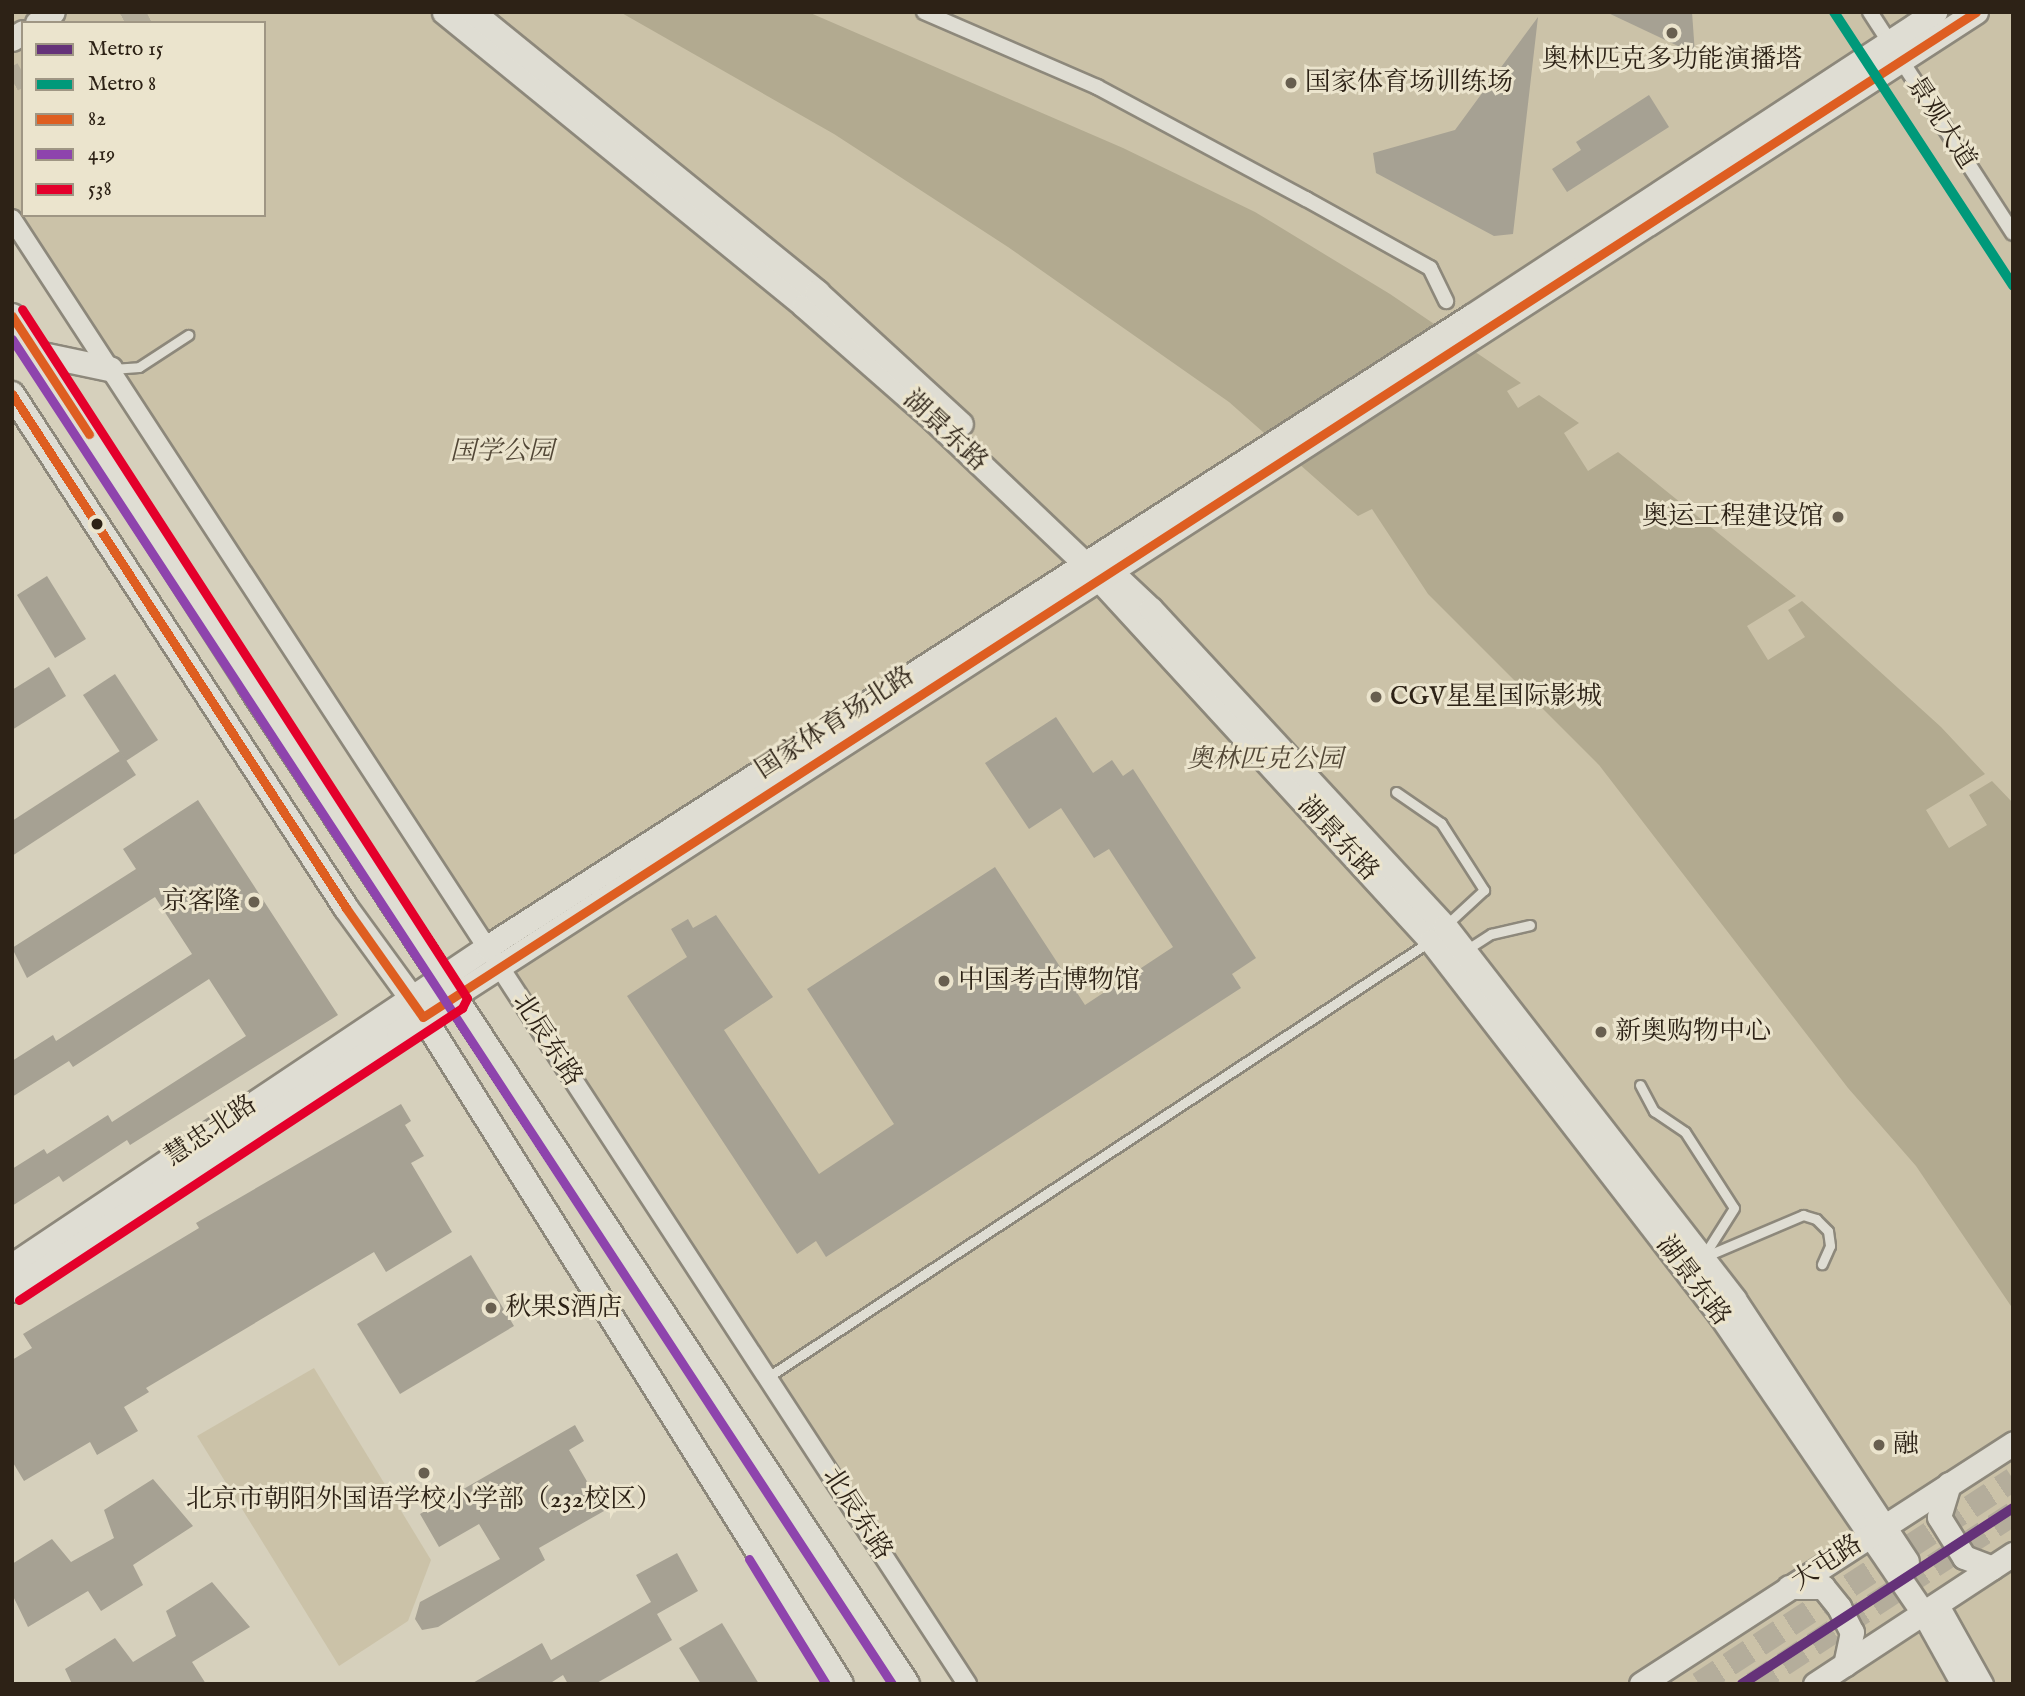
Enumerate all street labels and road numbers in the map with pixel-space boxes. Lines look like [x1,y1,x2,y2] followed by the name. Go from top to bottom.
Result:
[1900,71,1982,175] street label: 景观大道
[896,384,994,478] street label: 湖景东路
[750,660,920,786] street label: 国家体育场北路
[1291,790,1385,888] street label: 湖景东路
[506,988,588,1092] street label: 北辰东路
[159,1089,263,1173] street label: 慧忠北路
[1649,1230,1737,1332] street label: 湖景东路
[816,1462,898,1566] street label: 北辰东路
[1786,1529,1868,1597] street label: 大屯路

